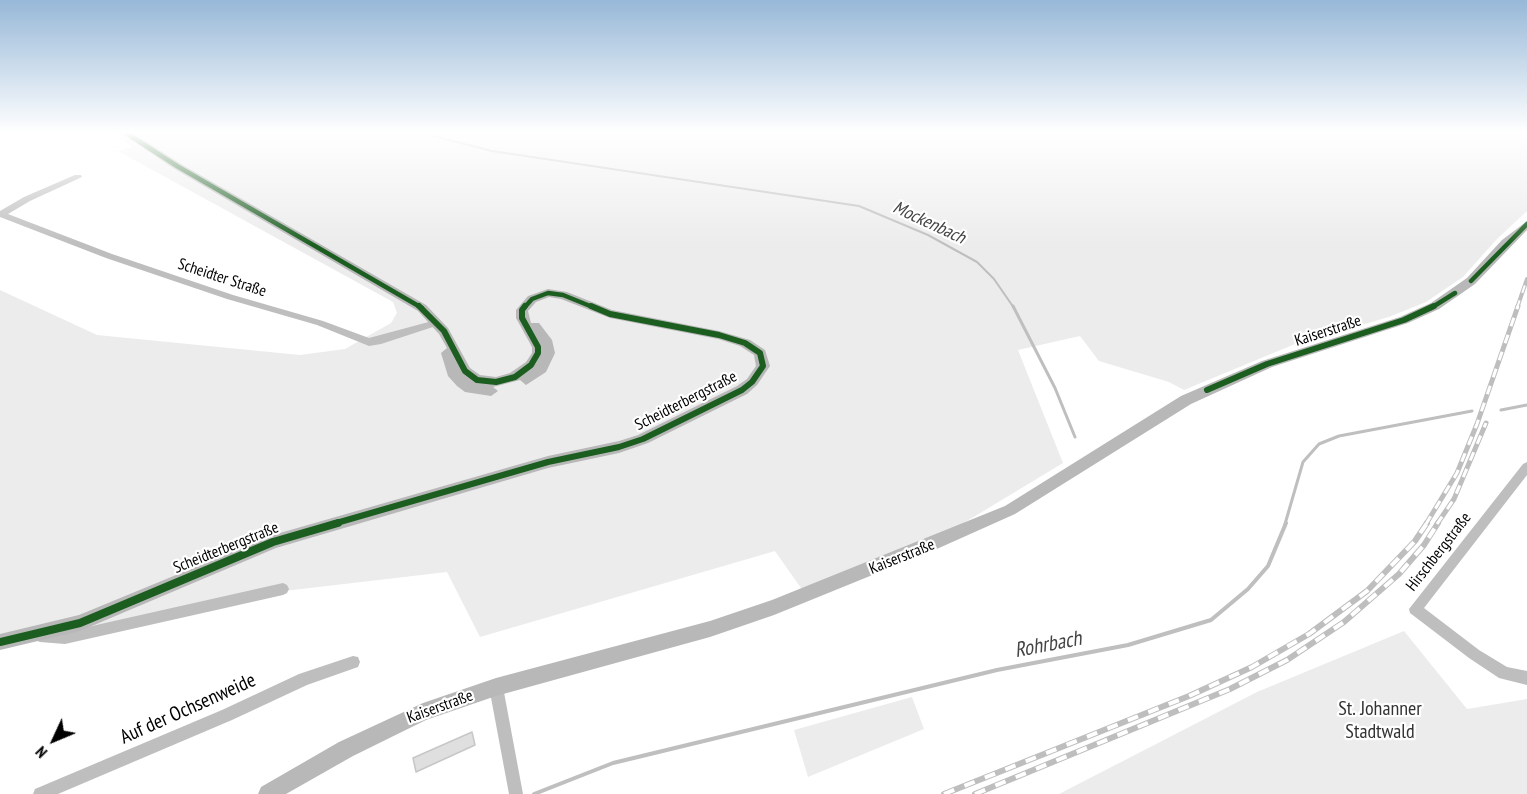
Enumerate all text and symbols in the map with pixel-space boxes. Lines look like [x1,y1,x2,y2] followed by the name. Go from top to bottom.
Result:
[889,197,969,249] water label: Mockenbach
[175,255,269,301] street label: Scheidter Straße
[1292,311,1364,351] street label: Kaiserstraße
[632,367,740,435] street label: Scheidterbergstraße
[1402,509,1476,595] street label: Hirschbergstraße
[171,518,281,578] street label: Scheidterbergstraße
[866,535,938,579] street label: Kaiserstraße
[1012,626,1084,664] water label: Rohrbach
[116,668,260,750] street label: Auf der Ochsenweide
[404,686,476,728] street label: Kaiserstraße
[1338,697,1422,744] park label: St. Johanner Stadtwald
[24,710,84,770] north arrow
[31,742,51,763] text: N

